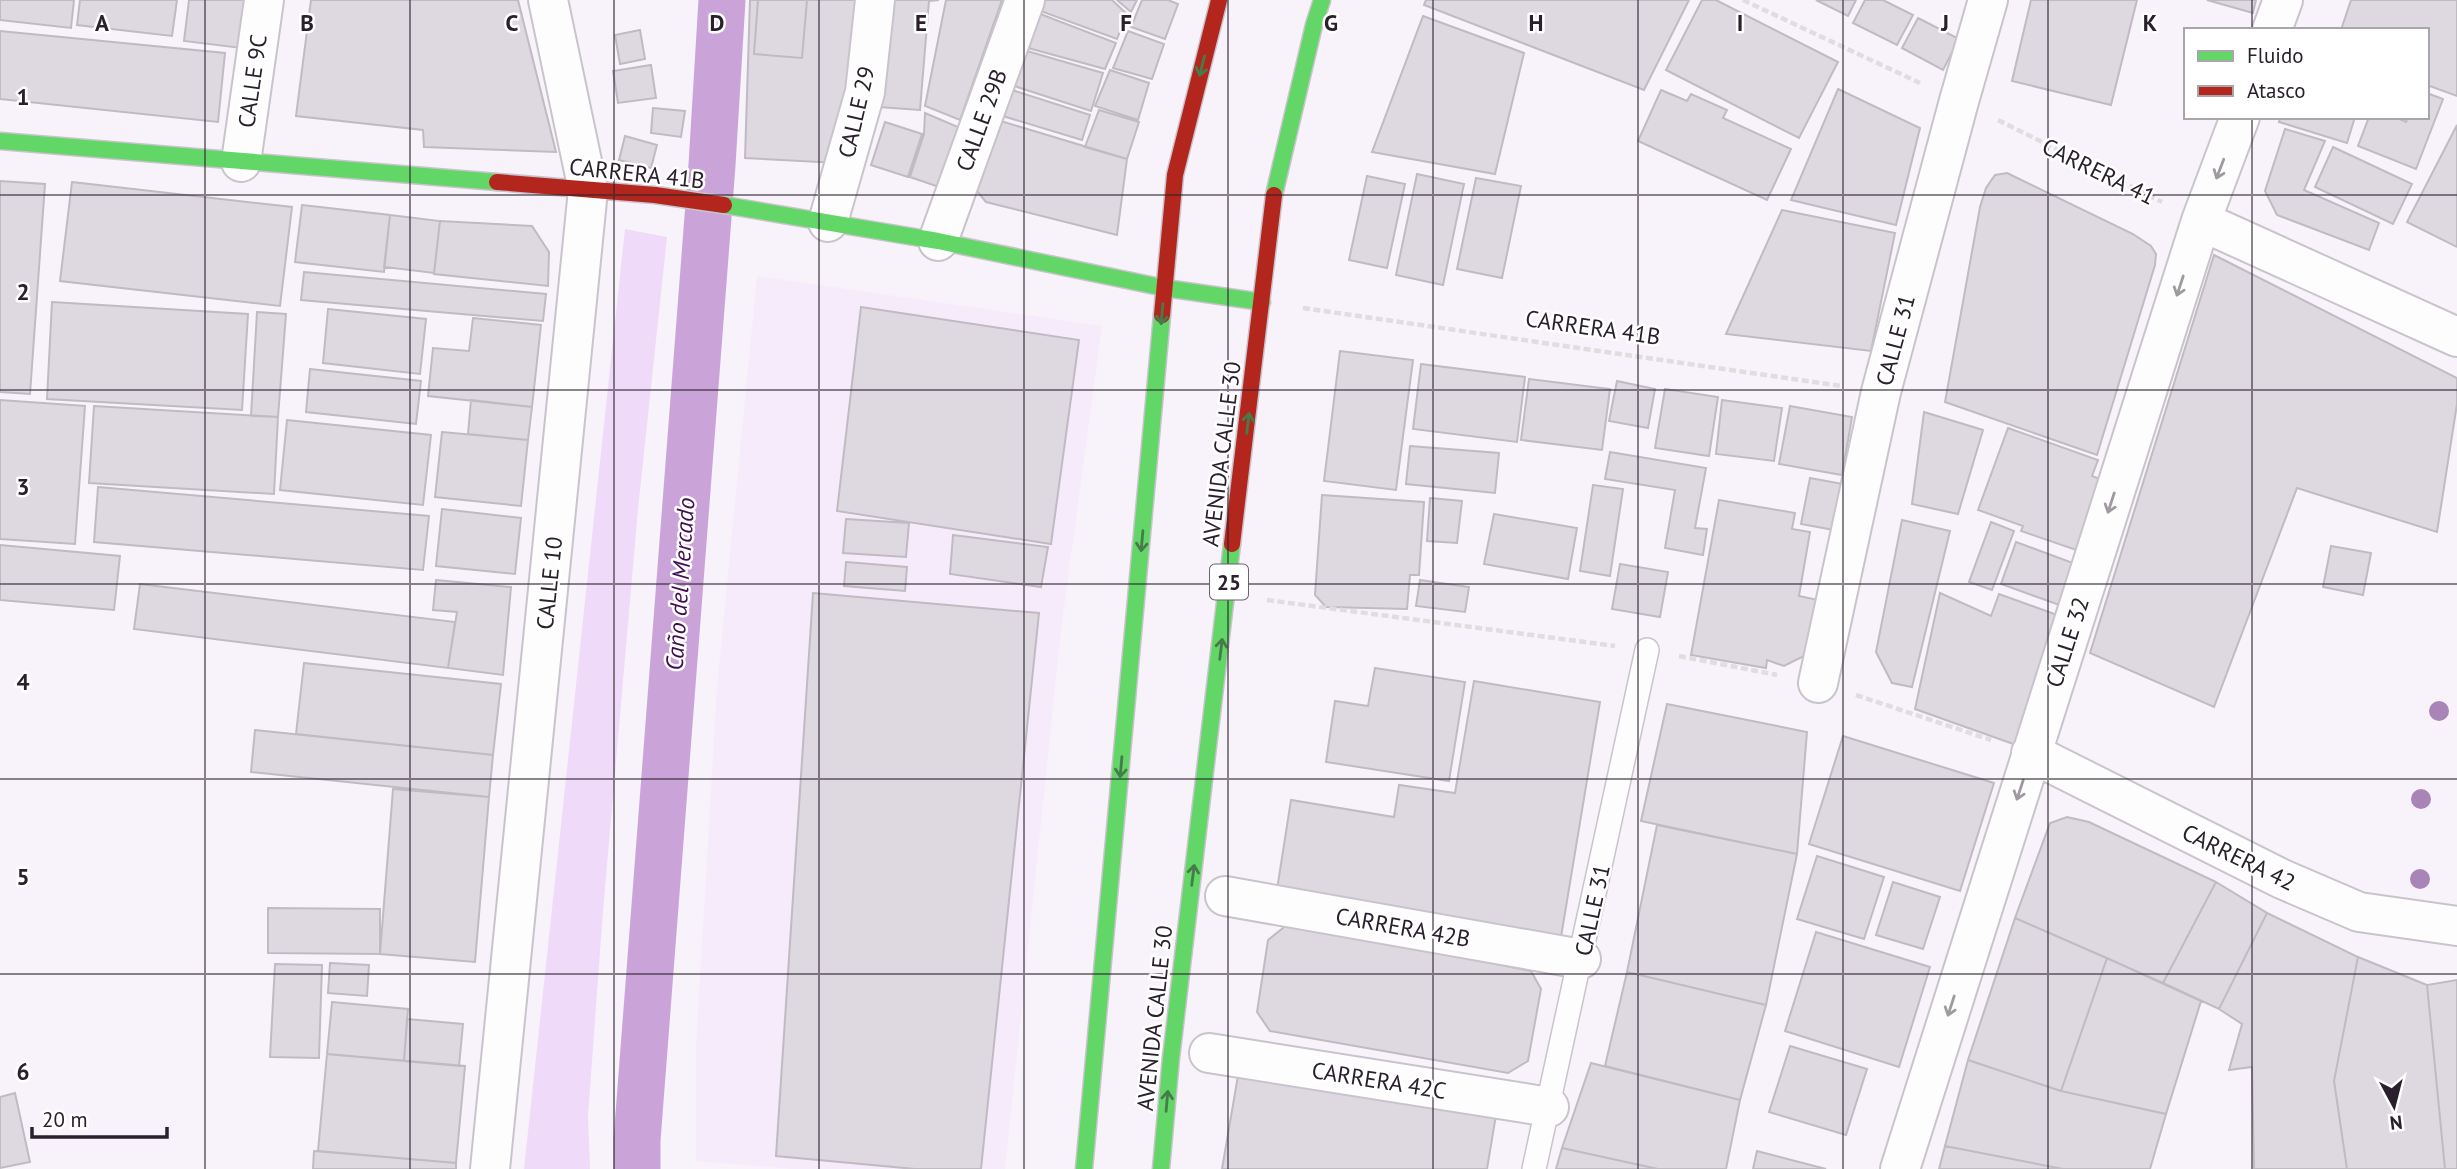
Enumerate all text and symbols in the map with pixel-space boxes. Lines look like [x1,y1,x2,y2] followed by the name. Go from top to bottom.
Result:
[95,8,109,37] text: A
[300,8,314,37] text: B
[506,8,519,37] text: C
[710,8,724,37] text: D
[915,8,927,37] text: E
[1120,8,1132,37] text: F
[1324,8,1338,37] text: G
[1529,8,1543,37] text: H
[1737,8,1743,37] text: I
[1940,8,1949,37] text: J
[2143,8,2157,37] text: K
[2184,28,2429,119] legend
[231,33,273,129] street label: CALLE 9C
[2247,42,2304,69] text: Fluido
[1195,54,1208,77] one-way arrow
[831,63,881,161] street label: CALLE 29
[949,65,1013,175] street label: CALLE 29B
[2247,77,2306,104] text: Atasco
[16,82,30,111] text: 1
[2038,131,2160,211] street label: CARRERA 41
[568,151,706,195] street label: CARRERA 41B
[2213,158,2225,180] one-way arrow
[2173,275,2186,297] one-way arrow
[16,277,30,306] text: 2
[1869,291,1921,389] street label: CALLE 31
[1155,303,1168,325] one-way arrow
[1524,303,1662,351] street label: CARRERA 41B
[1195,360,1247,548] street label: AVENIDA CALLE 30
[1241,412,1254,435] one-way arrow
[16,472,30,501] text: 3
[2104,491,2116,513] one-way arrow
[658,496,702,671] water label: Caño del Mercado
[1135,529,1148,552] one-way arrow
[530,535,568,631] street label: CALLE 10
[1210,564,1248,600] road number: 25
[2039,593,2095,691] street label: CALLE 32
[1214,638,1227,661] one-way arrow
[16,667,30,696] text: 4
[1114,756,1127,778] one-way arrow
[2013,778,2025,800] one-way arrow
[2178,817,2300,897] street label: CARRERA 42
[1568,861,1616,959] street label: CALLE 31
[16,862,30,891] text: 5
[1187,864,1200,887] one-way arrow
[1334,901,1472,953] street label: CARRERA 42B
[1130,924,1178,1112] street label: AVENIDA CALLE 30
[1944,995,1956,1017] one-way arrow
[1310,1055,1448,1105] street label: CARRERA 42C
[16,1057,30,1086] text: 6
[2359,1071,2429,1141] north arrow
[1161,1090,1174,1113] one-way arrow
[32,1096,166,1140] scale bar
[42,1106,88,1133] text: 20 m
[2388,1110,2404,1136] text: N

